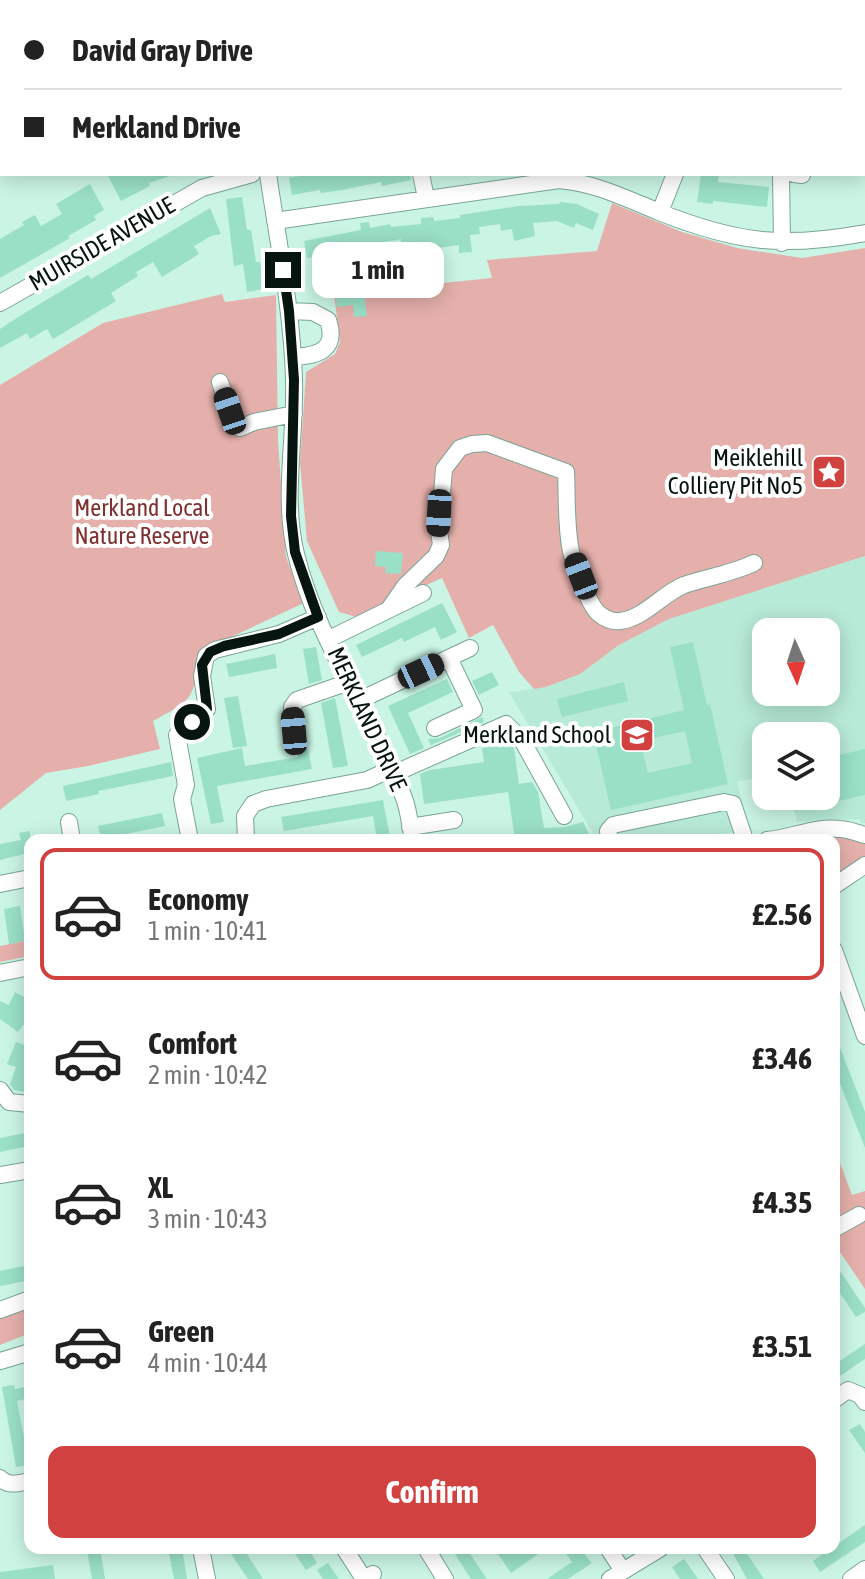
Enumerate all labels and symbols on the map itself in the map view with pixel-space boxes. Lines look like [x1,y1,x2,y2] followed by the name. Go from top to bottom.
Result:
[24,191,179,296] street label: MUIRSIDE AVENUE
[311,242,443,298] callout: 1 min
[265,252,301,288] route end
[211,384,249,438] car
[668,444,804,499] place label: Meiklehill Colliery Pit No5
[810,453,848,491] place icon: Meiklehill Colliery Pit No5
[426,488,452,538] car
[74,494,210,549] park label: Merkland Local Nature Reserve
[561,549,601,603] car
[752,618,840,706] north arrow
[322,643,413,795] street label: MERKLAND DRIVE
[394,650,448,692] car
[174,704,210,740] route start
[280,706,308,756] car
[618,716,656,754] school or university icon: Merkland School
[463,721,612,748] place label: Merkland School

